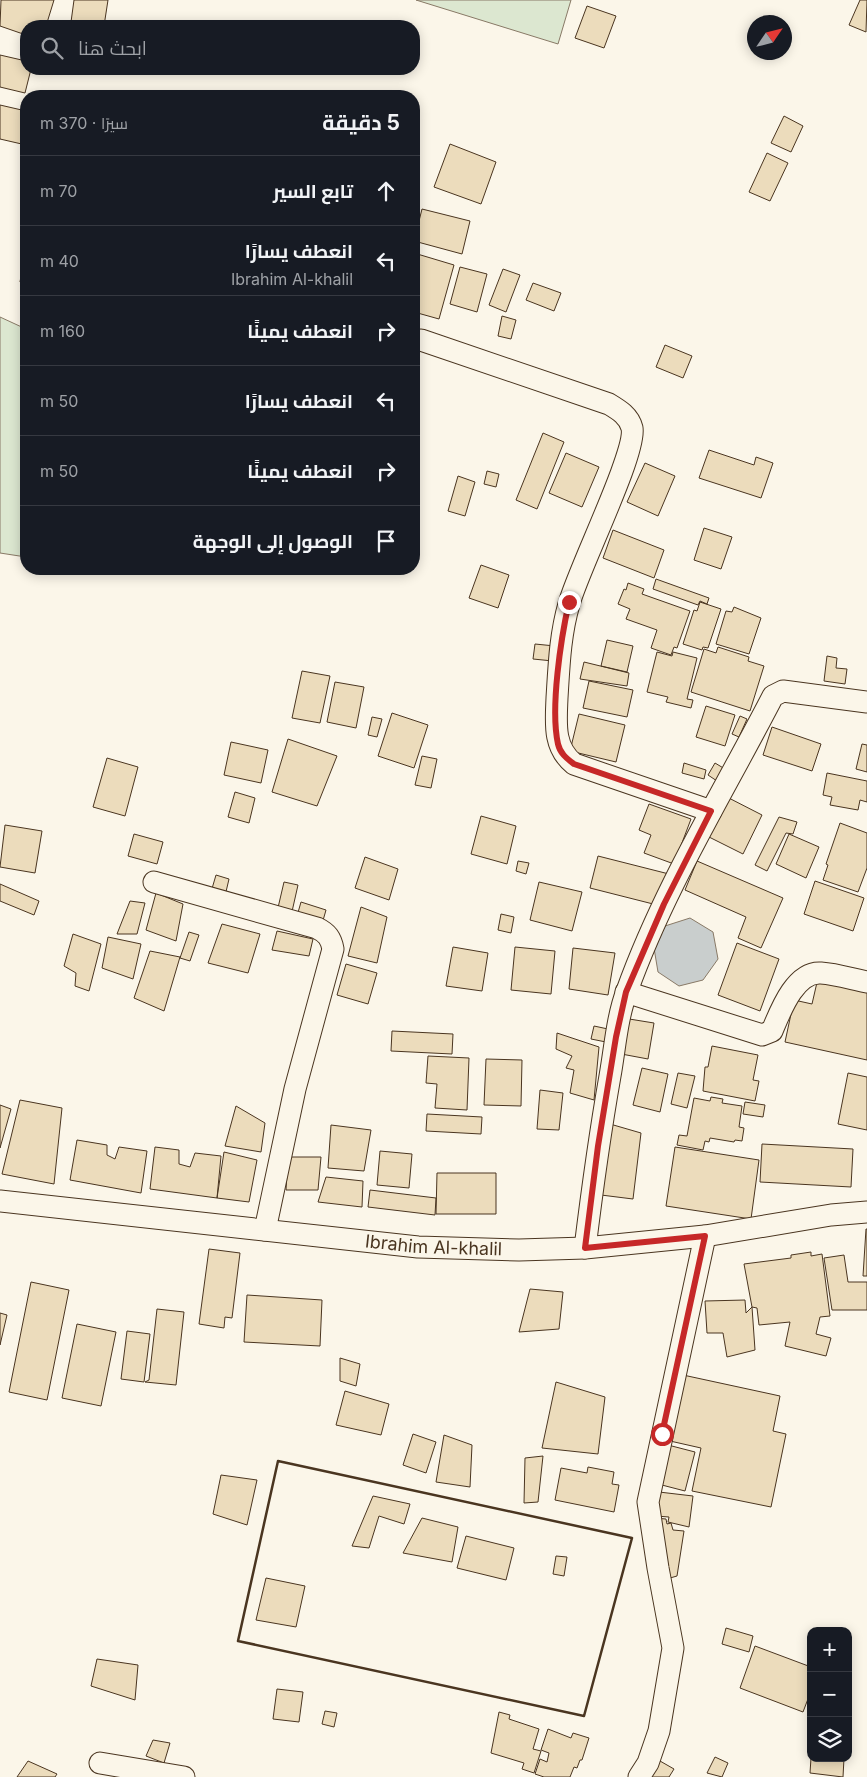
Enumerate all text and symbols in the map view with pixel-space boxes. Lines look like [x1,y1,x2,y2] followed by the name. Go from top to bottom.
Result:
[747,15,792,60] north arrow
[20,20,420,75] search box
[38,34,66,62] icon: search
[78,37,147,60] text: ابحث هنا
[322,110,400,135] text: 5 دقيقة
[40,113,128,133] text: سيرًا · 370 m
[372,177,400,205] icon: ahead
[273,180,353,203] text: تابع السير
[40,181,77,201] text: 70 m
[245,240,353,263] text: انعطف يسارًا
[372,247,400,275] icon: left
[40,251,79,271] text: 40 m
[231,269,353,289] text: Ibrahim Al-khalil
[372,317,400,345] icon: right
[247,320,353,343] text: انعطف يمينًا
[40,321,85,341] text: 160 m
[372,387,400,415] icon: left
[245,390,353,413] text: انعطف يسارًا
[40,391,78,411] text: 50 m
[372,457,400,485] icon: right
[247,460,353,483] text: انعطف يمينًا
[40,461,78,481] text: 50 m
[372,527,400,555] icon: arrive
[193,530,353,553] text: الوصول إلى الوجهة
[558,591,581,614] route end
[364,1230,502,1259] street label: Ibrahim Al-khalil
[651,1423,674,1446] route start
[807,1627,852,1762] map controls
[807,1627,852,1672] button: +
[807,1672,852,1717] button: −
[807,1717,852,1762] button: layers

